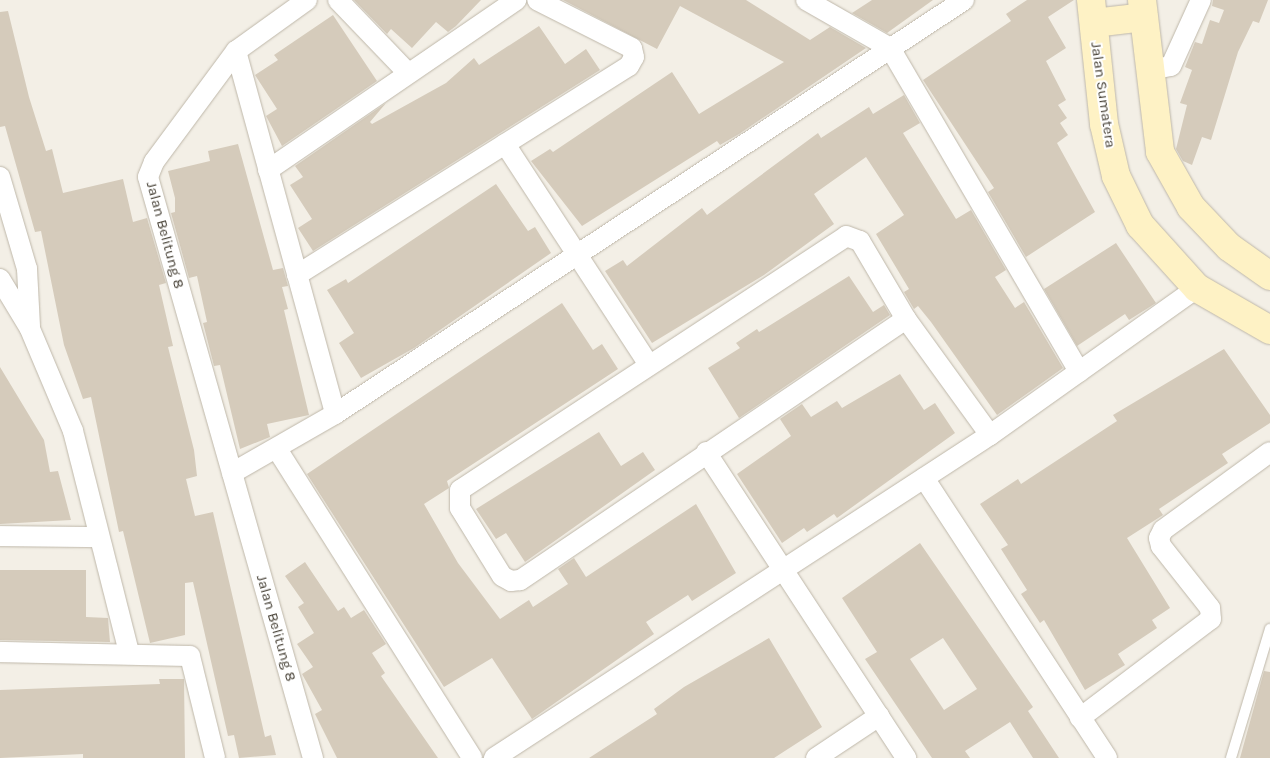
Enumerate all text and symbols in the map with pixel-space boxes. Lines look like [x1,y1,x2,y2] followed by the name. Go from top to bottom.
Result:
[1087,41,1119,149] street label: Jalan Sumatera
[142,179,188,291] street label: Jalan Belitung 8
[252,573,300,683] street label: Jalan Belitung 8

